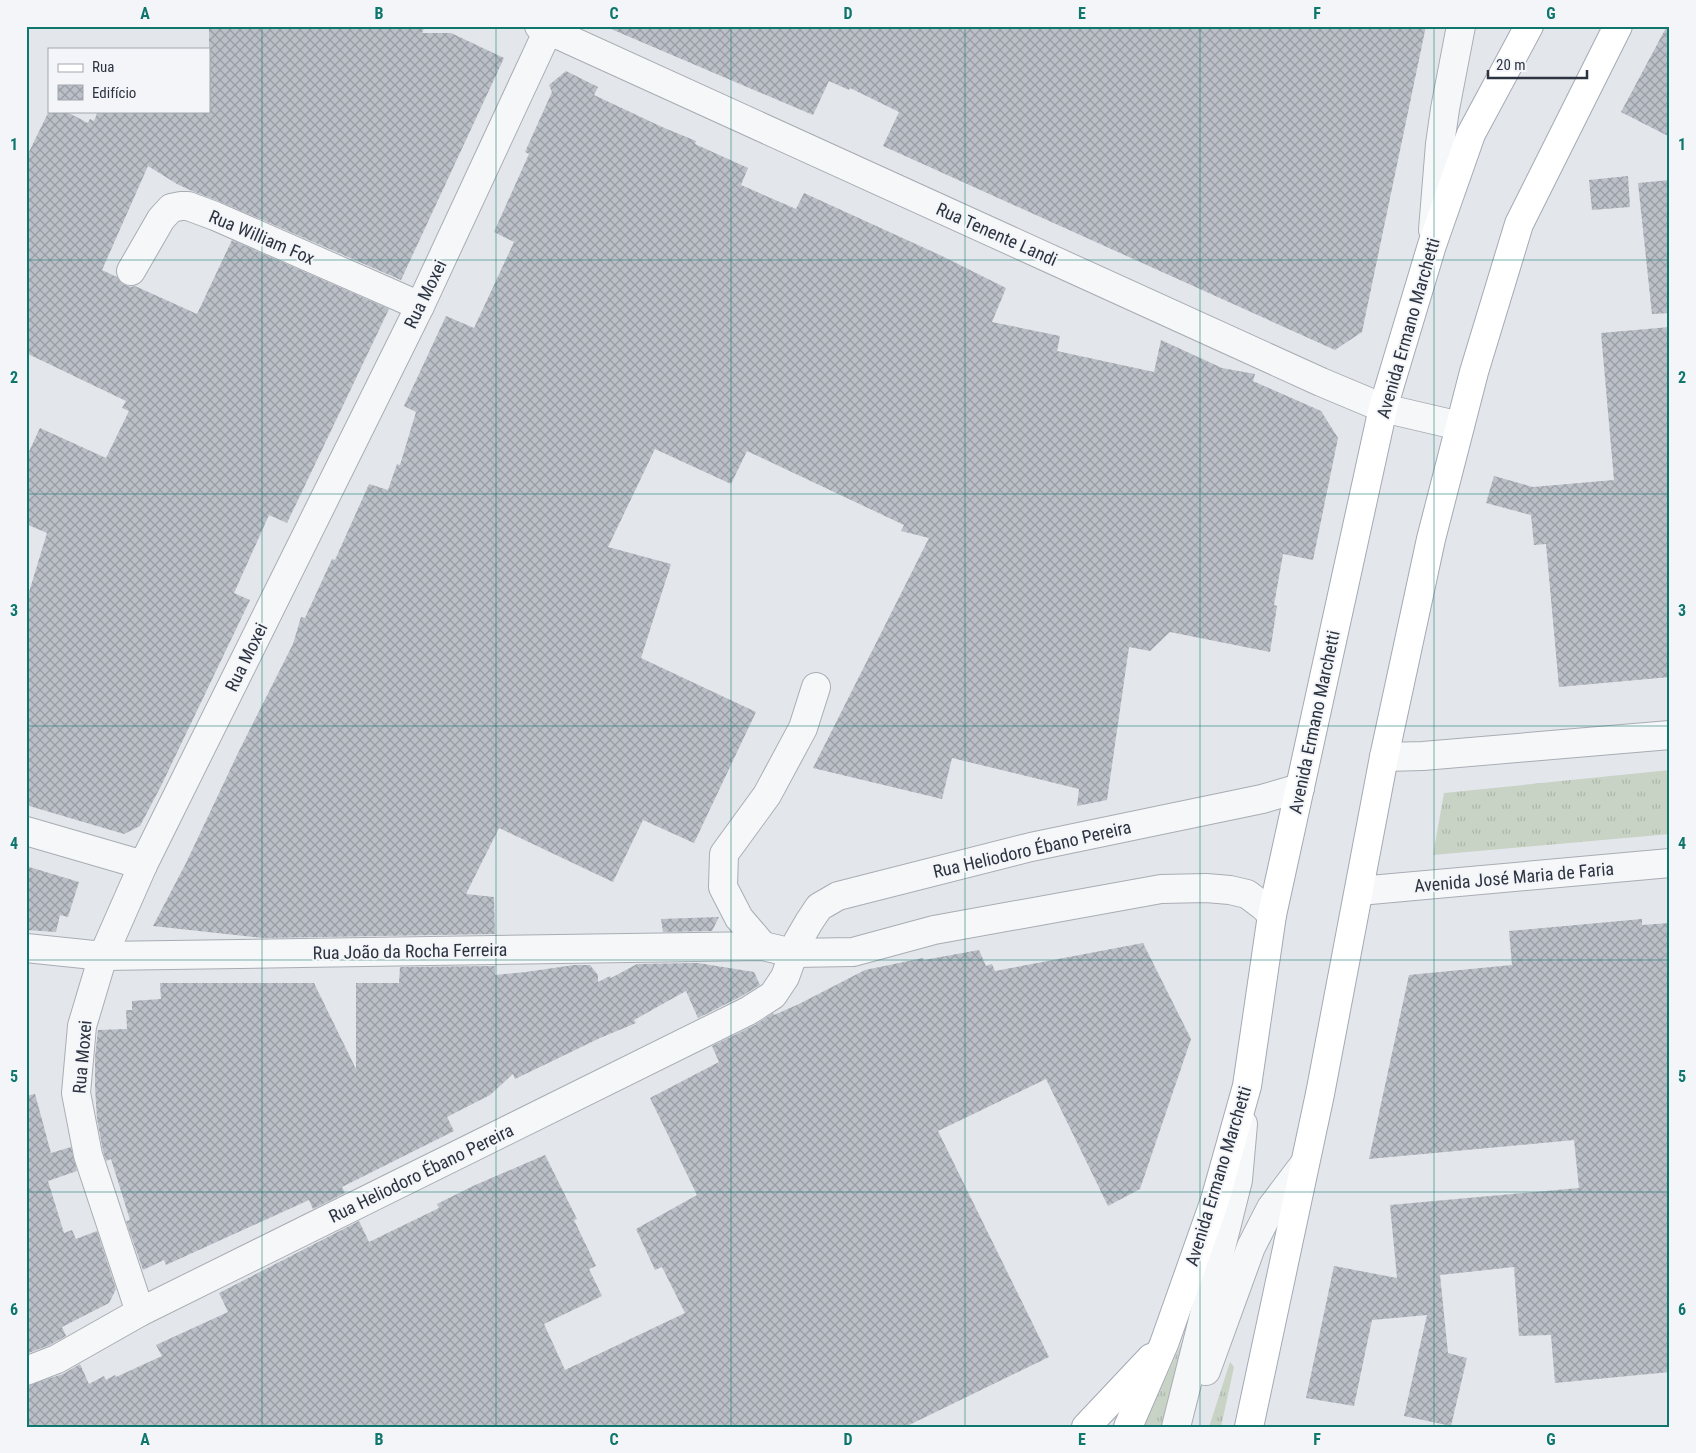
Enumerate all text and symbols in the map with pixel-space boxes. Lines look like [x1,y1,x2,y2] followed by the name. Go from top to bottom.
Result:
[140,4,150,23] text: A
[375,4,384,23] text: B
[609,4,619,23] text: C
[843,4,853,23] text: D
[1078,4,1086,23] text: E
[1313,4,1321,23] text: F
[1546,4,1556,23] text: G
[48,48,210,112] legend
[1488,48,1587,80] scale bar
[1496,56,1526,74] text: 20 m
[92,58,114,76] text: Rua
[92,84,136,102] text: Edifício
[10,135,18,154] text: 1
[1678,135,1686,154] text: 1
[933,198,1061,270] street label: Rua Tenente Landi
[206,205,318,269] street label: Rua William Fox
[1372,235,1444,421] street label: Avenida Ermano Marchetti
[399,256,451,332] street label: Rua Moxei
[10,368,18,387] text: 2
[1678,368,1686,387] text: 2
[10,601,18,620] text: 3
[1678,601,1686,620] text: 3
[220,619,272,695] street label: Rua Moxei
[1284,628,1344,816] street label: Avenida Ermano Marchetti
[931,816,1133,882] street label: Rua Heliodoro Ébano Pereira
[10,834,18,853] text: 4
[1678,834,1686,853] text: 4
[1413,858,1615,896] street label: Avenida José Maria de Faria
[313,939,507,963] street label: Rua João da Rocha Ferreira
[68,1019,96,1095] street label: Rua Moxei
[10,1067,18,1086] text: 5
[1678,1067,1686,1086] text: 5
[1181,1084,1255,1268] street label: Avenida Ermano Marchetti
[325,1119,517,1227] street label: Rua Heliodoro Ébano Pereira
[10,1300,18,1319] text: 6
[1678,1300,1686,1319] text: 6
[140,1430,150,1449] text: A
[375,1430,384,1449] text: B
[609,1430,619,1449] text: C
[843,1430,853,1449] text: D
[1078,1430,1086,1449] text: E
[1313,1430,1321,1449] text: F
[1546,1430,1556,1449] text: G

